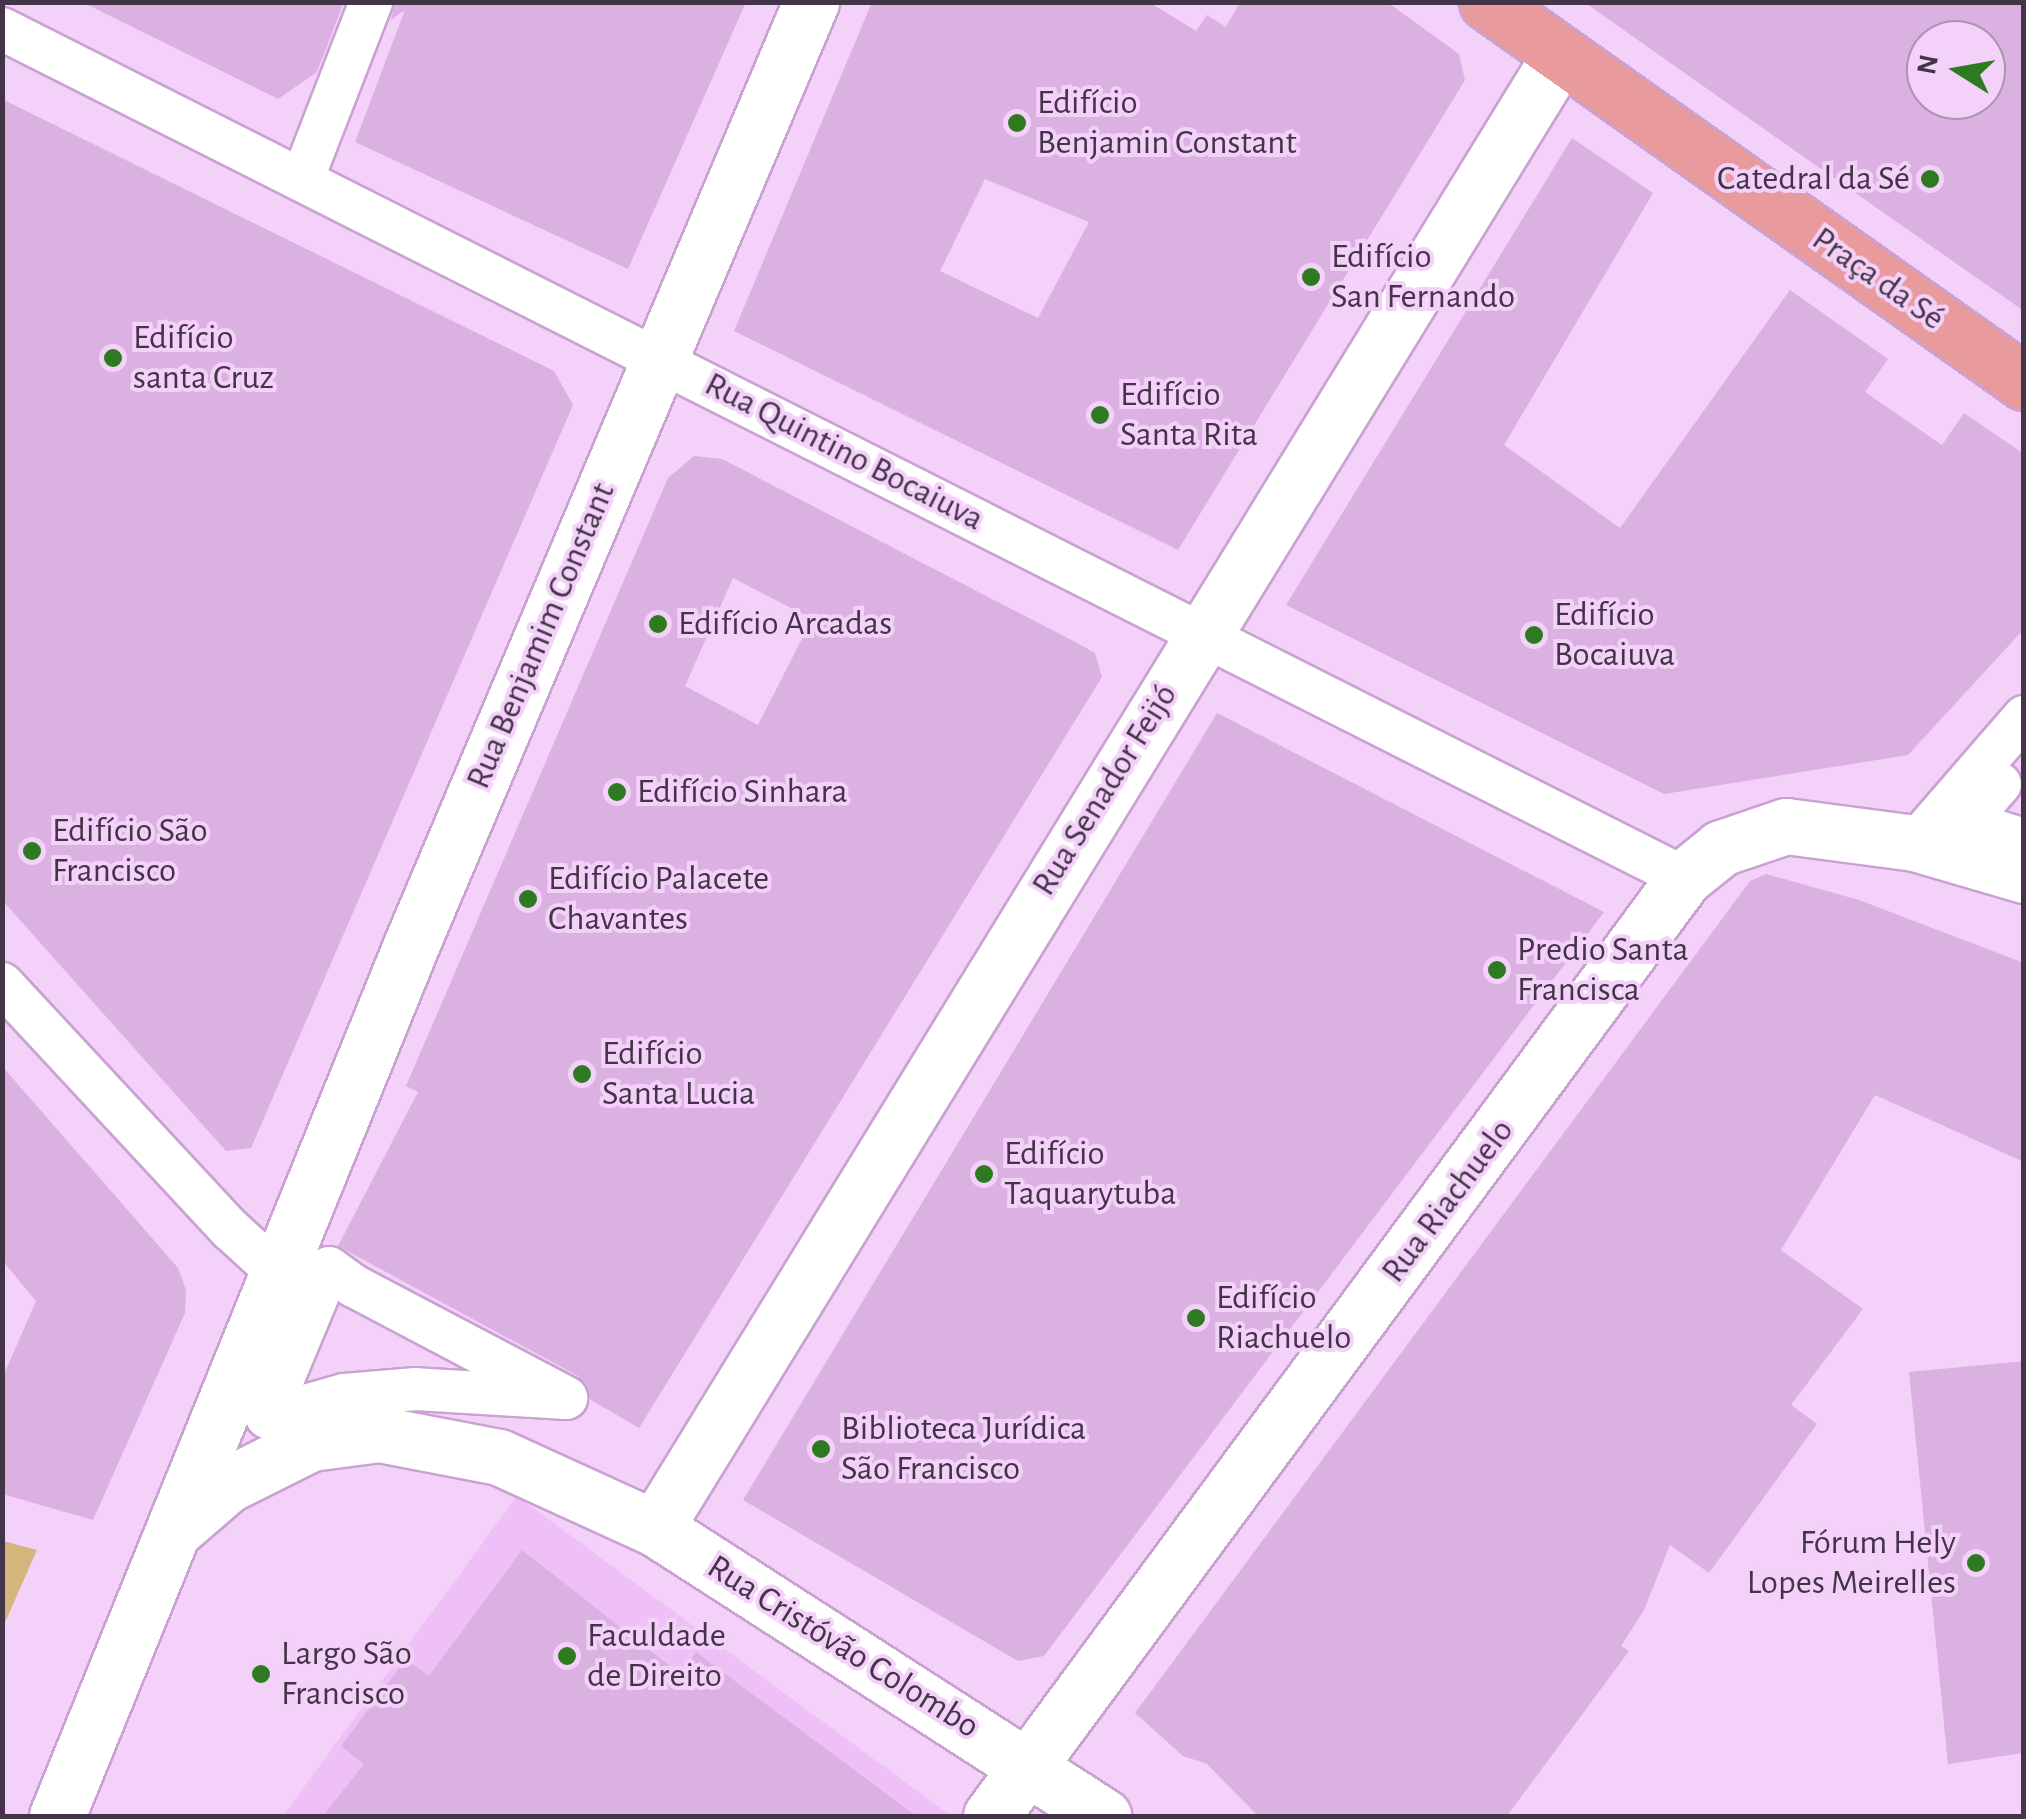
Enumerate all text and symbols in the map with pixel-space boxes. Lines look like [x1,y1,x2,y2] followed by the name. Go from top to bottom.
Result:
[1906,20,2006,120] north arrow
[1913,52,1944,77] text: N
[1037,82,1297,164] place label: Edifício Benjamin Constant
[1006,112,1028,134] marker: Edifício Benjamin Constant
[1717,158,1910,200] place label: Catedral da Sé
[1919,168,1941,190] marker: Catedral da Sé
[1804,218,1952,340] street label: Praça da Sé
[1331,236,1515,318] place label: Edifício San Fernando
[1300,266,1322,288] marker: Edifício San Fernando
[133,317,274,399] place label: Edifício santa Cruz
[102,347,124,369] marker: Edifício santa Cruz
[698,364,990,540] street label: Rua Quintino Bocaiuva
[1120,374,1258,456] place label: Edifício Santa Rita
[1089,404,1111,426] marker: Edifício Santa Rita
[458,477,624,795] street label: Rua Benjamim Constant
[1554,594,1675,676] place label: Edifício Bocaiuva
[678,603,892,645] place label: Edifício Arcadas
[647,613,669,635] marker: Edifício Arcadas
[1523,624,1545,646] marker: Edifício Bocaiuva
[1023,676,1187,904] street label: Rua Senador Feijó
[637,771,848,813] place label: Edifício Sinhara
[606,781,628,803] marker: Edifício Sinhara
[52,810,208,892] place label: Edifício São Francisco
[21,840,43,862] marker: Edifício São Francisco
[548,858,769,940] place label: Edifício Palacete Chavantes
[517,888,539,910] marker: Edifício Palacete Chavantes
[1517,929,1689,1011] place label: Predio Santa Francisca
[1486,959,1508,981] marker: Predio Santa Francisca
[602,1033,755,1115] place label: Edifício Santa Lucia
[571,1063,593,1085] marker: Edifício Santa Lucia
[1373,1111,1523,1291] street label: Rua Riachuelo
[1004,1133,1176,1215] place label: Edifício Taquarytuba
[973,1163,995,1185] marker: Edifício Taquarytuba
[1216,1277,1351,1359] place label: Edifício Riachuelo
[1185,1307,1207,1329] marker: Edifício Riachuelo
[841,1408,1086,1490] place label: Biblioteca Jurídica São Francisco
[810,1438,832,1460] marker: Biblioteca Jurídica São Francisco
[1747,1522,1956,1604] place label: Fórum Hely Lopes Meirelles
[699,1546,987,1748] street label: Rua Cristóvão Colombo
[1965,1552,1987,1574] marker: Fórum Hely Lopes Meirelles
[587,1615,726,1697] place label: Faculdade de Direito
[281,1633,412,1715] place label: Largo São Francisco
[556,1645,578,1667] marker: Faculdade de Direito
[250,1663,272,1685] marker: Largo São Francisco

